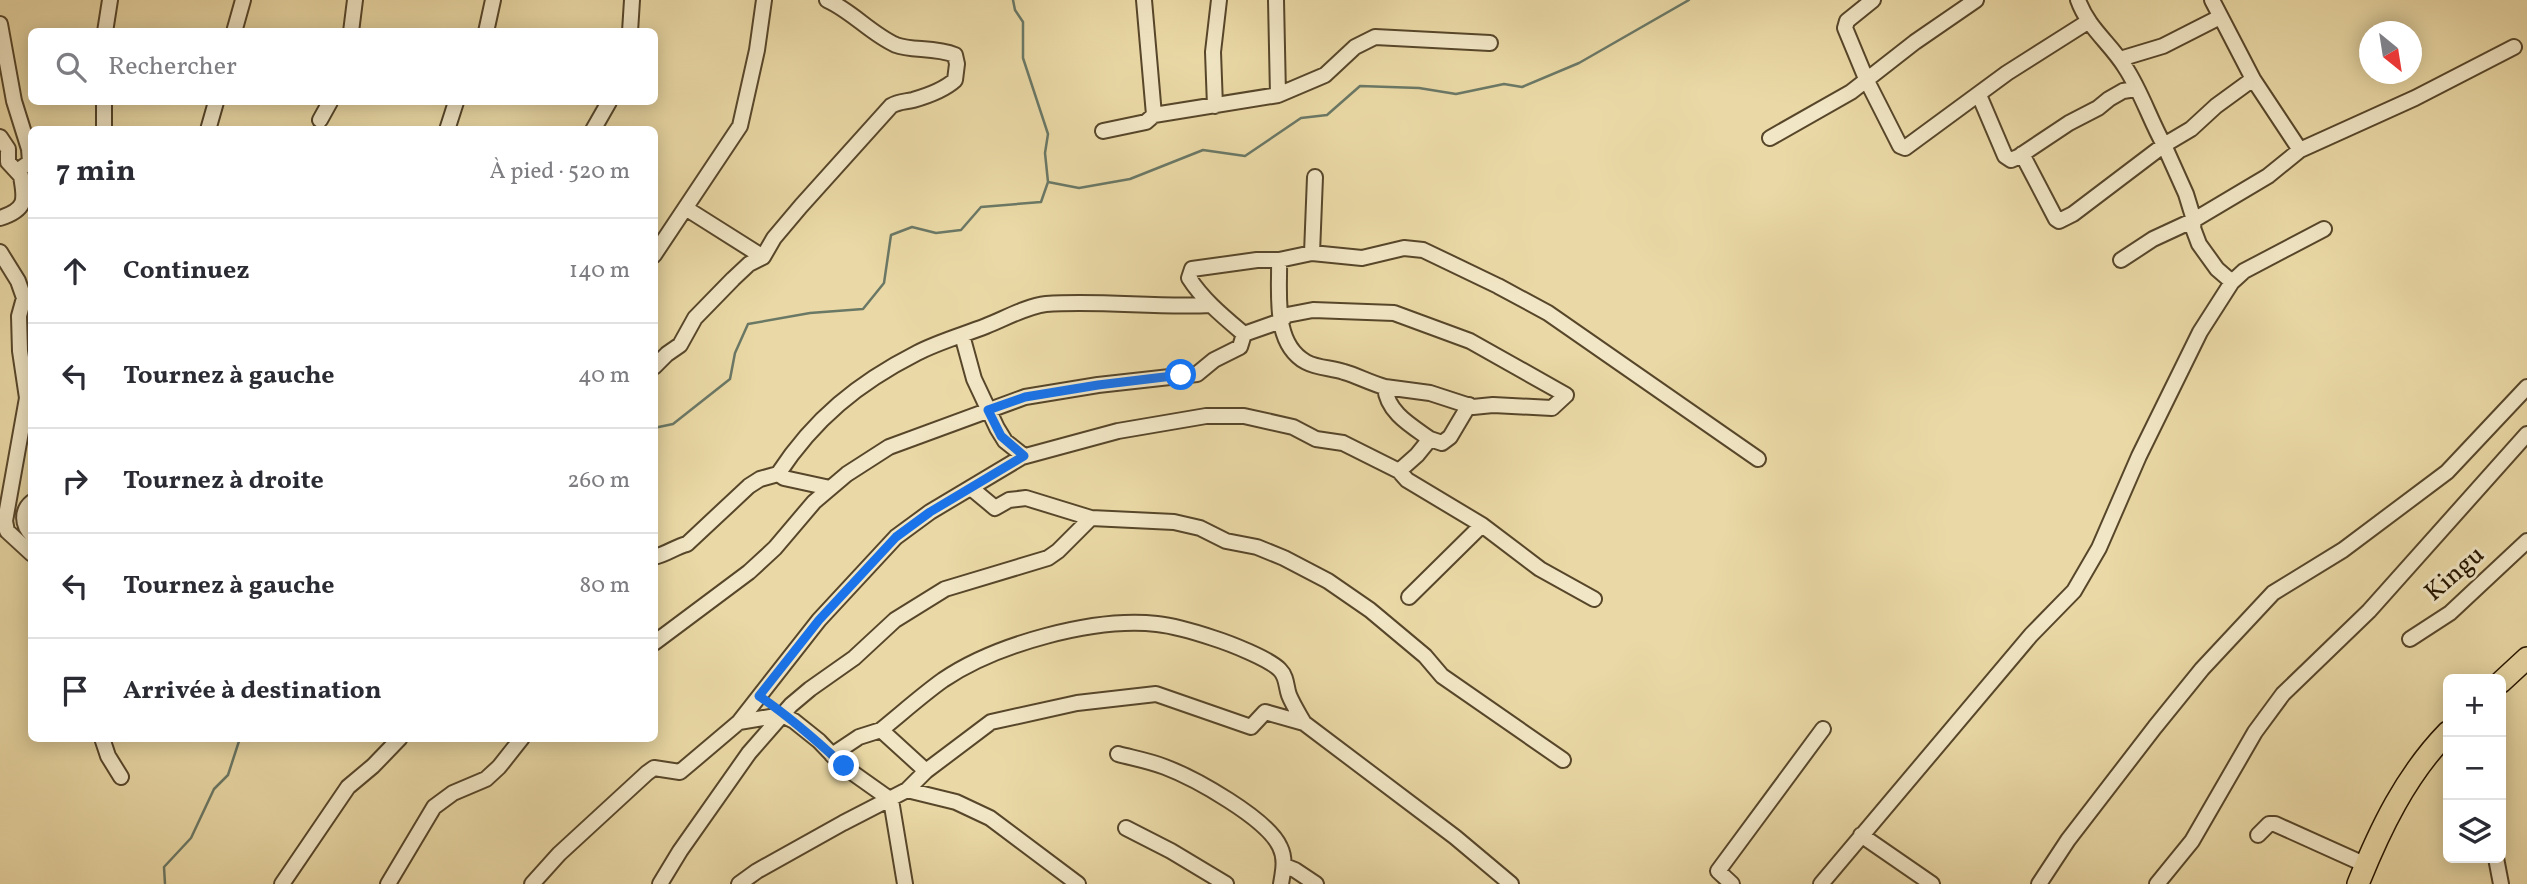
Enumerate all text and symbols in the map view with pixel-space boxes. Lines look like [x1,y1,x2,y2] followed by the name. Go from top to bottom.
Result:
[2359,21,2422,84] north arrow
[28,28,658,105] search box
[52,48,90,86] icon: search
[108,49,237,85] text: Rechercher
[56,151,136,193] text: 7 min
[490,156,630,188] text: À pied · 520 m
[56,252,94,290] icon: ahead
[123,253,249,289] text: Continuez
[569,255,630,287] text: 140 m
[56,357,94,395] icon: left
[123,358,335,394] text: Tournez à gauche
[1165,359,1196,390] route start
[578,360,630,392] text: 40 m
[56,462,94,500] icon: right
[123,463,324,499] text: Tournez à droite
[567,465,630,497] text: 260 m
[2417,538,2493,610] street label: Kingu
[56,567,94,605] icon: left
[123,568,335,604] text: Tournez à gauche
[580,570,630,602] text: 80 m
[56,672,94,710] icon: arrive
[123,673,382,709] text: Arrivée à destination
[2443,674,2506,863] map controls
[2443,674,2506,737] button: +
[2443,737,2506,800] button: −
[828,750,859,781] route end
[2443,800,2506,863] button: layers

